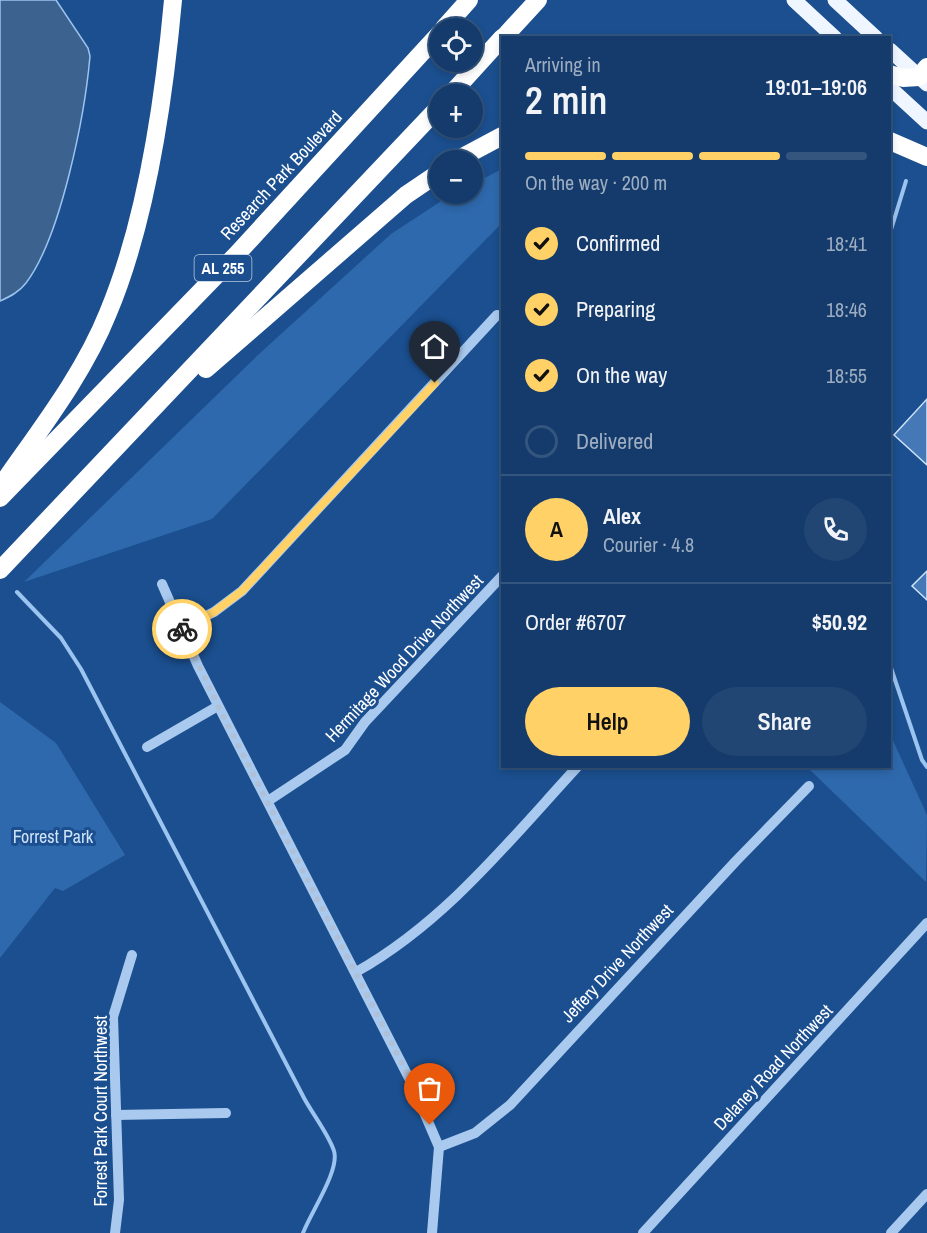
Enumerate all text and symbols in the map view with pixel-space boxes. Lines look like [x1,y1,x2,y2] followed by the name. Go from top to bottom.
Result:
[429,18,483,204] map controls
[429,18,483,72] button: locate
[525,51,601,78] text: Arriving in
[765,72,867,102] text: 19:01–19:06
[525,74,607,126] text: 2 min
[429,84,483,138] button: +
[215,105,347,245] street label: Research Park Boulevard
[429,150,483,204] button: −
[525,169,667,196] text: On the way · 200 m
[525,227,558,260] icon: check
[576,228,660,258] text: Confirmed
[826,230,867,257] text: 18:41
[194,255,252,281] road number: AL 255
[525,293,558,326] icon: check
[576,294,655,324] text: Preparing
[826,296,867,323] text: 18:46
[409,321,460,383] pin
[418,330,451,363] icon: home
[525,359,558,392] icon: check
[576,360,667,390] text: On the way
[826,362,867,389] text: 18:55
[576,426,653,456] text: Delivered
[804,498,867,561] button: phone
[603,501,641,531] text: Alex
[550,514,563,544] text: A
[603,531,694,558] text: Courier · 4.8
[319,569,489,747] street label: Hermitage Wood Drive Northwest
[152,599,212,659] courier
[525,607,626,637] text: Order #6707
[812,607,867,637] text: $50.92
[166,613,199,646] icon: bike
[525,687,690,756] button: Help
[702,687,867,756] button: Share
[13,824,94,849] park label: Forrest Park
[555,898,679,1028] street label: Jeffery Drive Northwest
[708,998,838,1136] street label: Delaney Road Northwest
[88,1015,113,1207] street label: Forrest Park Court Northwest
[404,1063,455,1125] pin
[413,1072,446,1105] icon: bag

